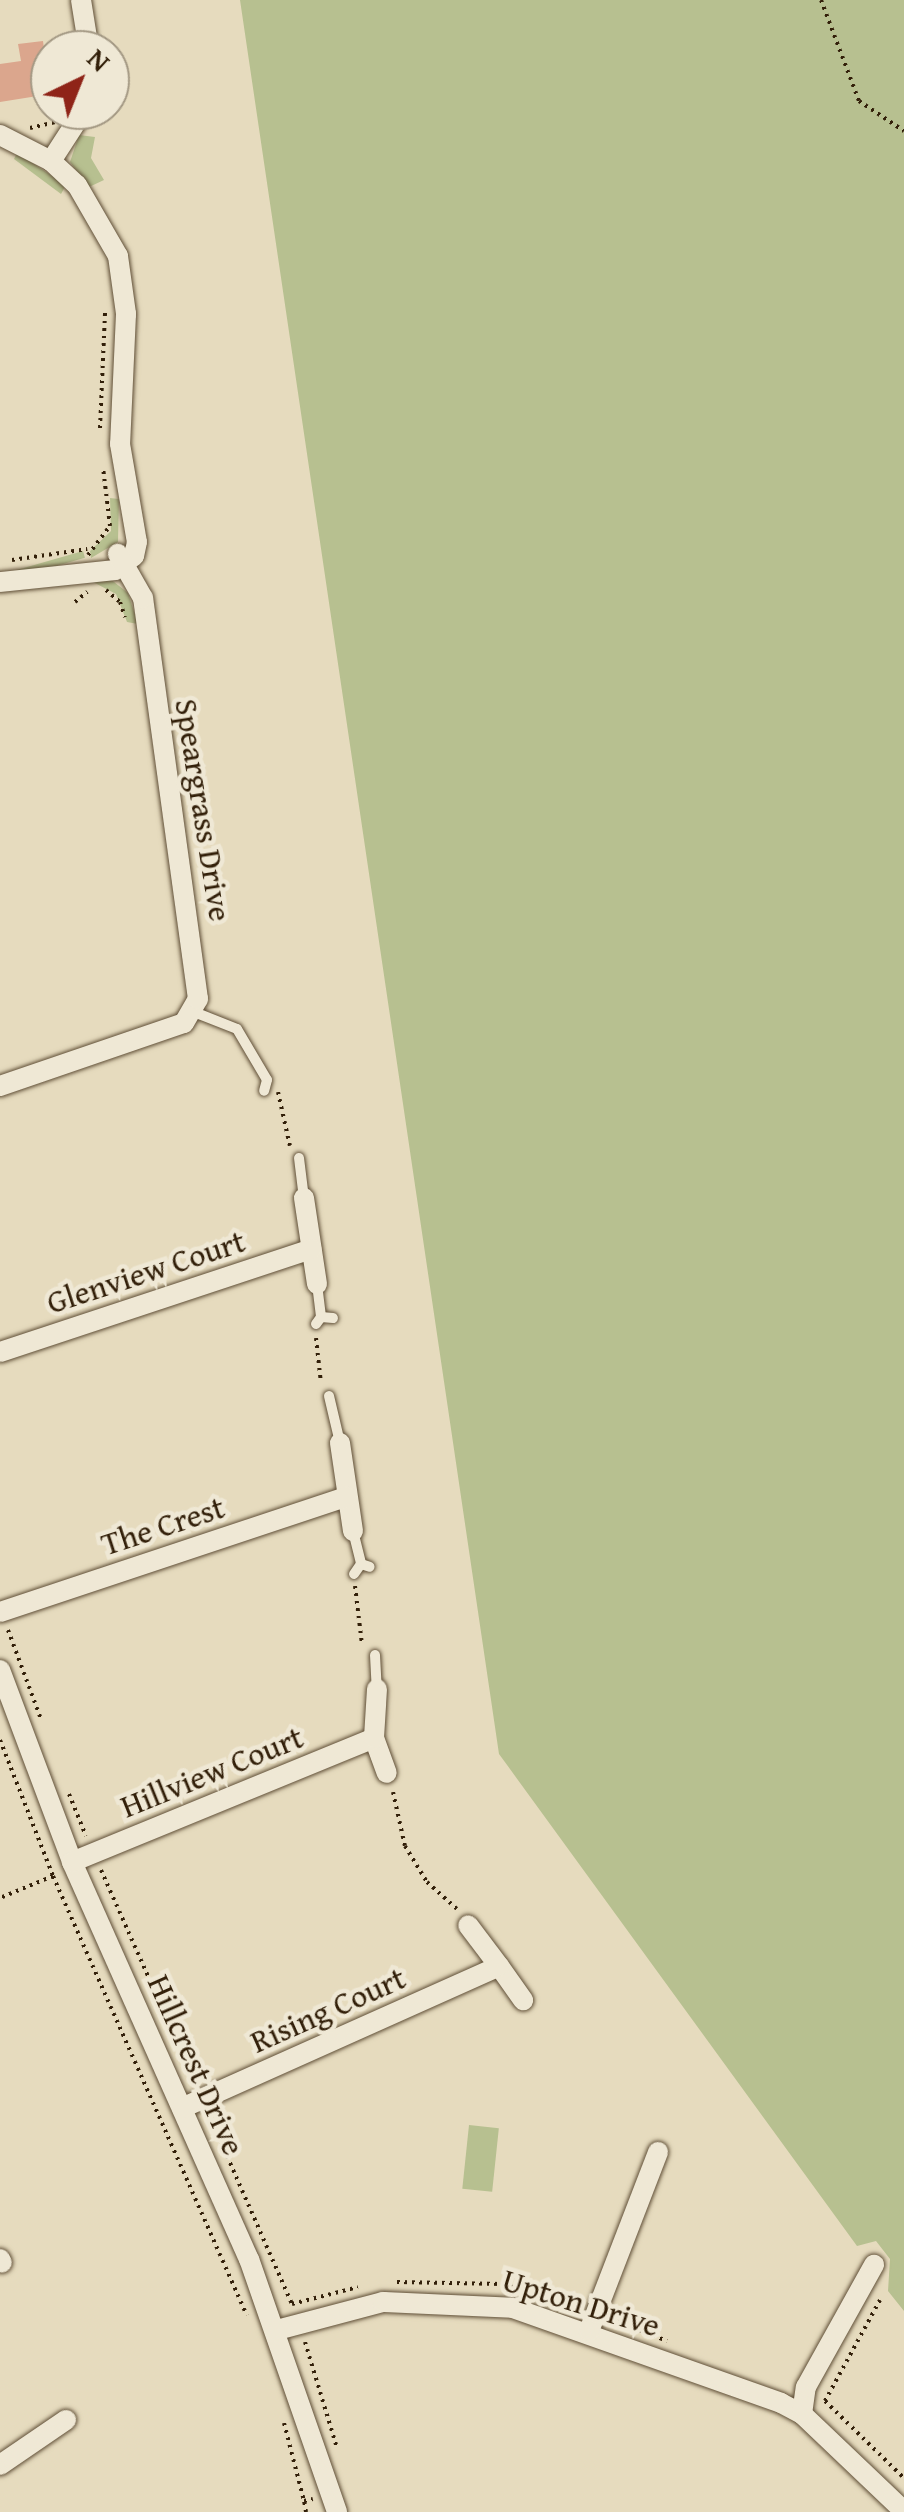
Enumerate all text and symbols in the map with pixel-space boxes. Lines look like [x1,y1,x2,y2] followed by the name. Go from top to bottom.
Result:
[30,30,130,130] north arrow
[79,38,120,81] text: N
[166,696,240,924] street label: Speargrass Drive
[42,1222,250,1322] street label: Glenview Court
[97,1488,229,1564] street label: The Crest
[115,1718,309,1826] street label: Hillview Court
[245,1959,411,2061] street label: Rising Court
[139,1969,253,2161] street label: Hillcrest Drive
[498,2261,664,2345] street label: Upton Drive

